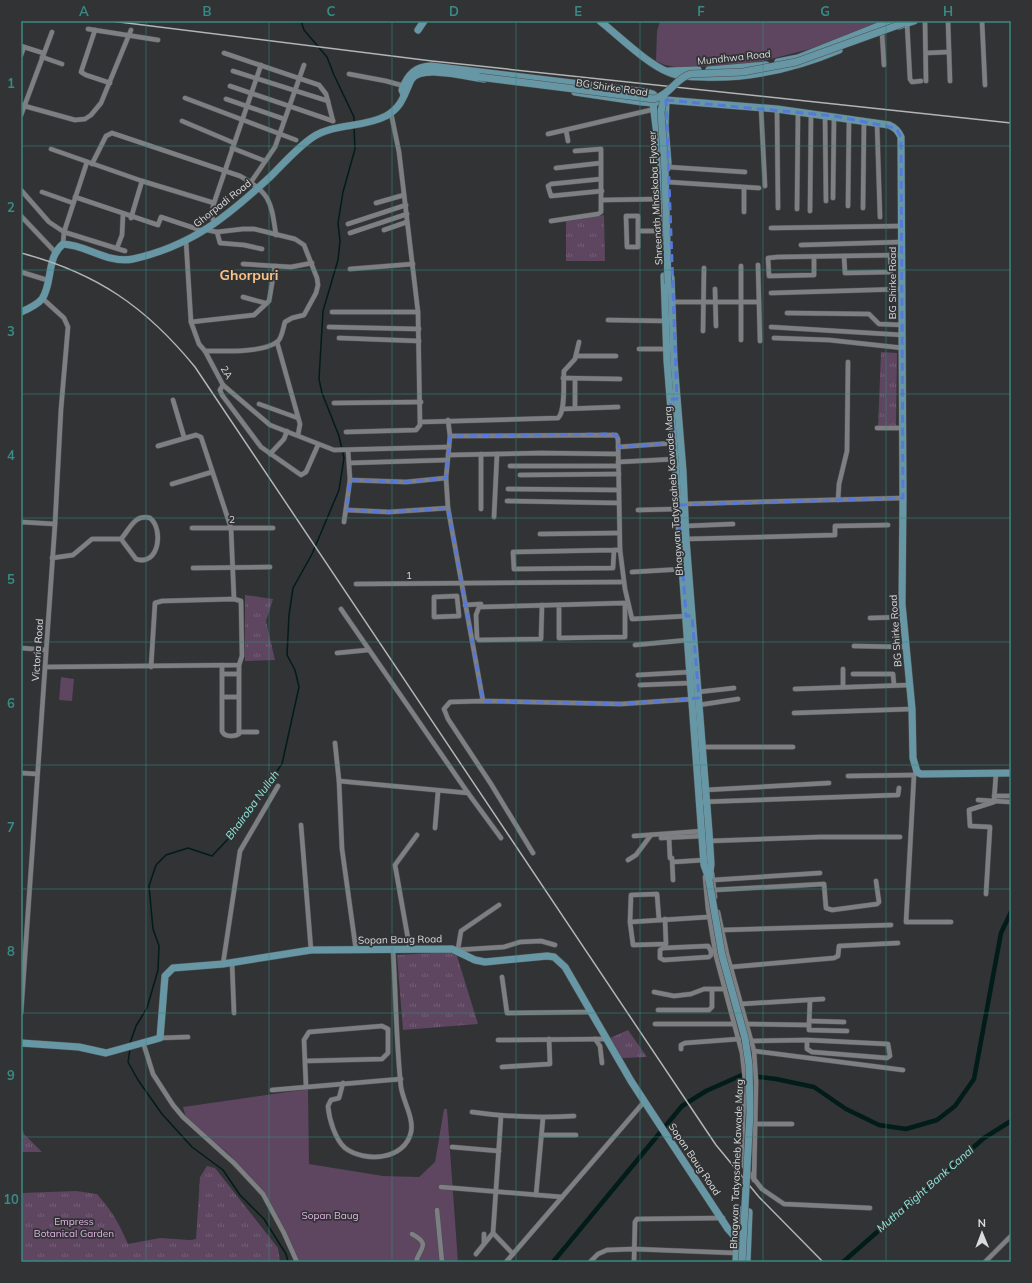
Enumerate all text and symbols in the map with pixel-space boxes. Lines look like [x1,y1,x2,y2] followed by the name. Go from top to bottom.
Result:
[79,3,89,19] text: A
[203,3,212,19] text: B
[327,3,336,19] text: C
[449,3,459,19] text: D
[574,3,582,19] text: E
[697,3,705,19] text: F
[820,3,830,19] text: G
[943,3,953,19] text: H
[697,47,771,68] street label: Mundhwa Road
[7,75,15,91] text: 1
[575,76,649,99] street label: BG Shirke Road
[645,130,666,265] street label: Shreenath Mhaskoba Flyover
[191,177,254,230] street label: Ghorpadi Road
[7,199,15,215] text: 2
[886,247,899,319] street label: BG Shirke Road
[220,266,278,284] district label: Ghorpuri
[7,323,15,339] text: 3
[218,363,236,382] street label: 2A
[661,406,686,576] street label: Bhagwan Tatyasaheb Kawade Marg
[7,447,15,463] text: 4
[229,513,235,526] street label: 2
[406,569,412,582] street label: 1
[7,571,15,587] text: 5
[886,594,905,668] street label: BG Shirke Road
[29,618,46,682] street label: Victoria Road
[7,695,15,711] text: 6
[222,768,282,842] water label: Bhairoba Nullah
[7,819,15,835] text: 7
[358,932,442,947] street label: Sopan Baug Road
[7,943,15,959] text: 8
[7,1067,15,1083] text: 9
[727,1079,746,1249] street label: Bhagwan Tatyasaheb Kawade Marg
[666,1121,723,1198] street label: Sopan Baug Road
[874,1143,977,1235] water label: Mutha Right Bank Canal
[3,1191,19,1207] text: 10
[301,1209,359,1222] park label: Sopan Baug
[962,1213,1002,1253] north arrow
[34,1215,114,1240] park label: Empress Botanical Garden
[978,1216,986,1230] text: N

